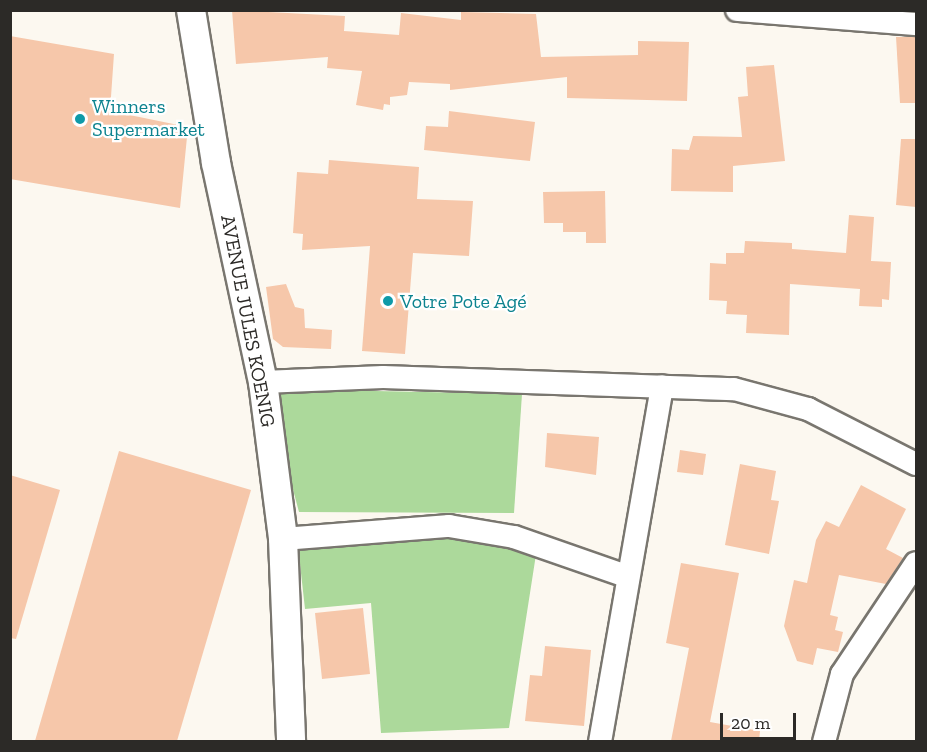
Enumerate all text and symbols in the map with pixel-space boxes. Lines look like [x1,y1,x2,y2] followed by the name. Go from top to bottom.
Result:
[92,95,205,142] place label: Winners Supermarket
[73,112,87,126] marker: Winners Supermarket
[216,213,280,429] street label: AVENUE JULES KOENIG
[400,289,527,313] place label: Votre Pote Agé
[381,294,395,308] marker: Votre Pote Agé
[723,701,800,739] scale bar
[731,712,770,734] text: 20 m

